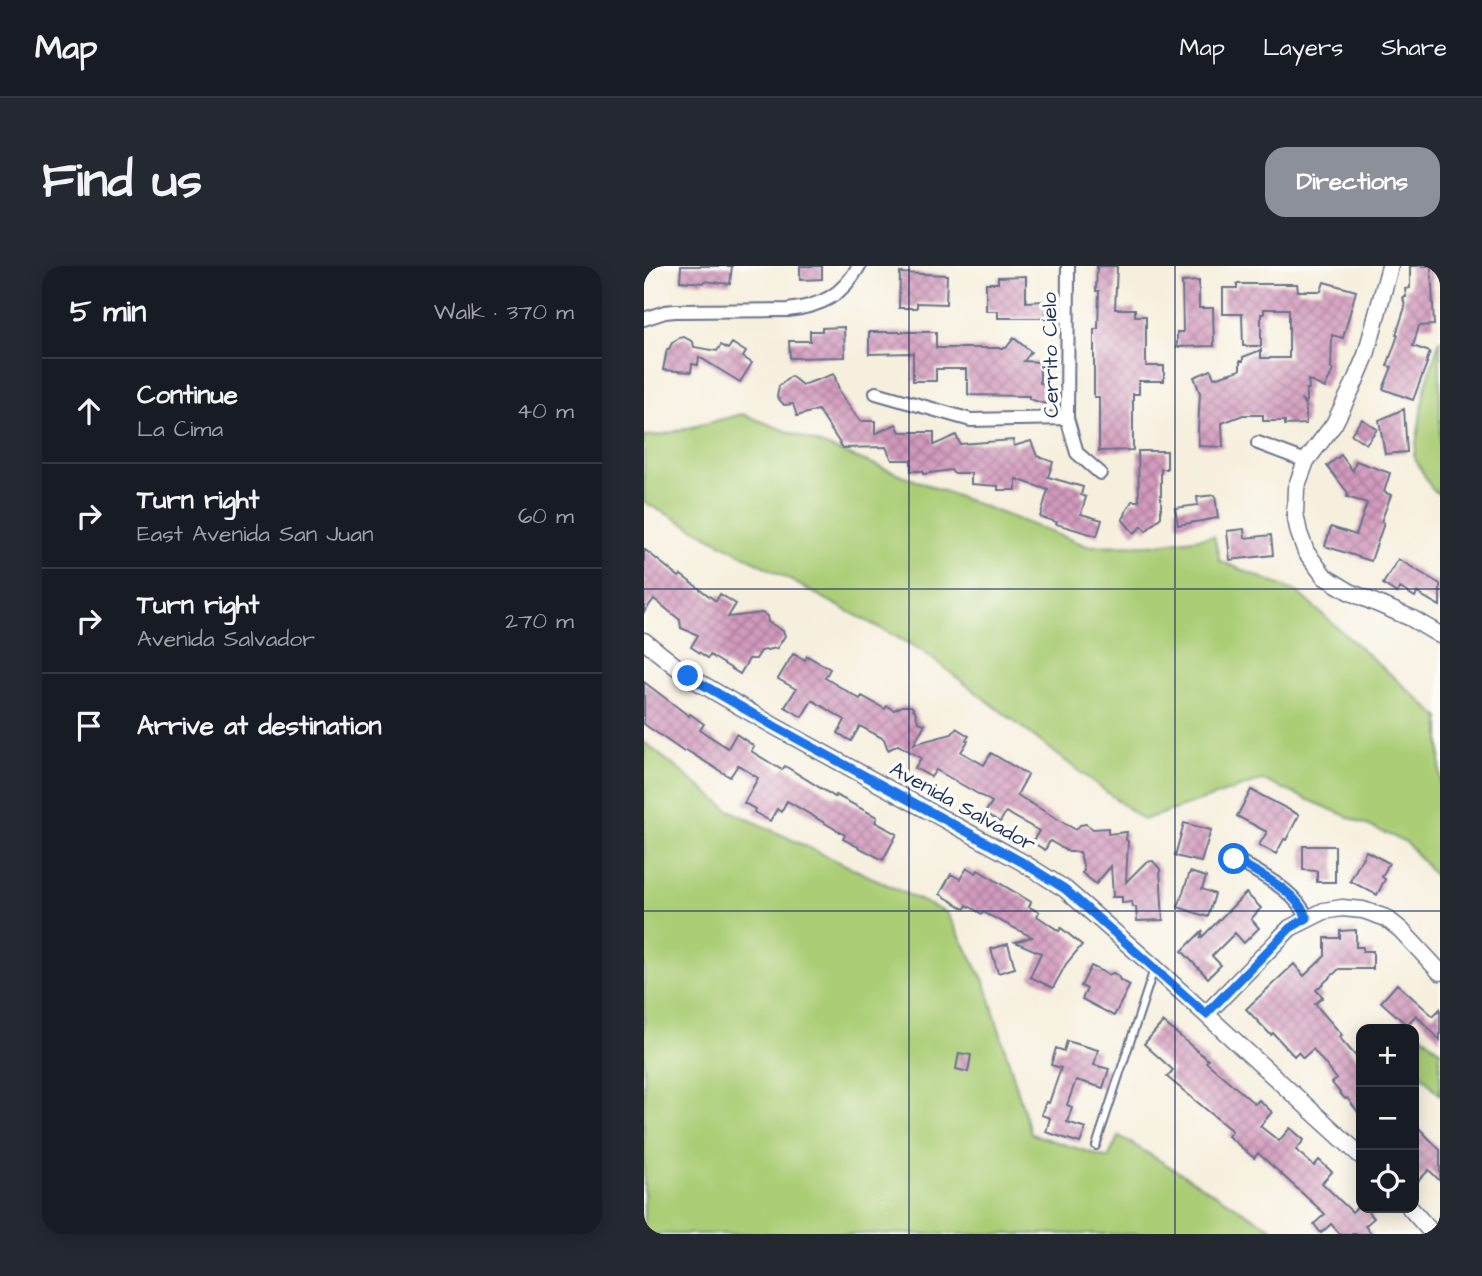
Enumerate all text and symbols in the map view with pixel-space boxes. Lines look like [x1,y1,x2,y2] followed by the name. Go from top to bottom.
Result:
[35,25,97,71] text: Map
[1180,31,1225,65] text: Map
[1263,31,1343,65] text: Layers
[1381,31,1447,65] text: Share
[1265,147,1440,217] button: Directions
[42,148,202,216] text: Find us
[70,291,146,333] text: 5 min
[1035,292,1066,418] street label: Cerrito Cielo
[434,296,574,328] text: Walk · 370 m
[137,377,238,413] text: Continue
[70,392,108,430] icon: ahead
[517,395,574,427] text: 40 m
[137,413,223,445] text: La Cima
[137,482,259,518] text: Turn right
[70,497,108,535] icon: right
[518,500,574,532] text: 60 m
[137,518,373,550] text: East Avenida San Juan
[137,587,259,623] text: Turn right
[70,602,108,640] icon: right
[505,605,574,637] text: 270 m
[137,623,315,655] text: Avenida Salvador
[672,660,703,691] route end
[70,707,108,745] icon: arrive
[137,708,382,744] text: Arrive at destination
[885,754,1041,859] street label: Avenida Salvador
[1218,843,1249,874] route start
[1356,1024,1419,1213] map controls
[1356,1024,1419,1087] button: +
[1356,1087,1419,1150] button: −
[1356,1150,1419,1213] button: locate

